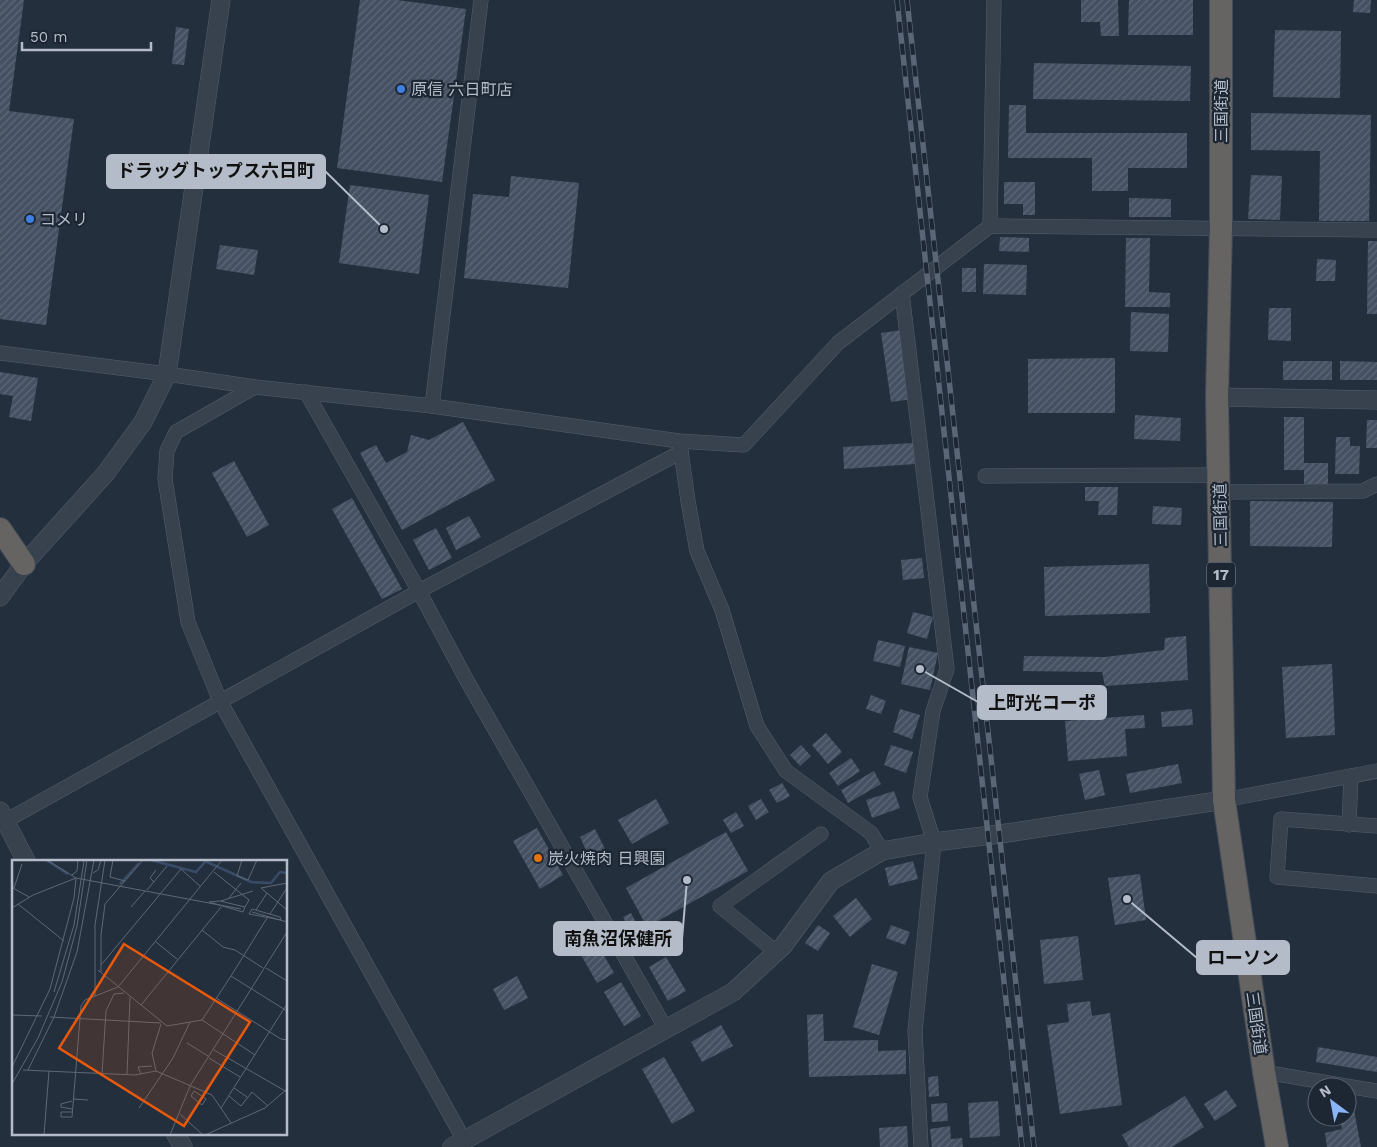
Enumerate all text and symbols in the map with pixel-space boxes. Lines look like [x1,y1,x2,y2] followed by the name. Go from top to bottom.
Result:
[22,20,151,52] scale bar
[30,28,67,46] text: 50 m
[1212,79,1231,143] street label: 三国街道
[411,80,512,99] place label: 原信 六日町店
[395,83,407,95] marker: 原信 六日町店
[107,155,325,188] callout: ドラッグトップス六日町
[117,160,315,181] text: ドラッグトップス六日町
[40,210,88,229] place label: コメリ
[24,213,36,225] marker: コメリ
[1210,483,1231,547] street label: 三国街道
[1207,562,1235,588] road number: 17
[978,686,1106,719] callout: 上町光コーポ
[988,692,1096,713] text: 上町光コーポ
[548,849,665,868] place label: 炭火焼肉 日興園
[532,852,544,864] marker: 炭火焼肉 日興園
[12,860,288,1134] inset map
[554,922,682,955] callout: 南魚沼保健所
[564,928,672,949] text: 南魚沼保健所
[1197,941,1289,974] callout: ローソン
[1207,947,1279,968] text: ローソン
[1243,990,1270,1056] street label: 三国街道
[1307,1077,1357,1127] north arrow
[1316,1081,1334,1101] text: N

